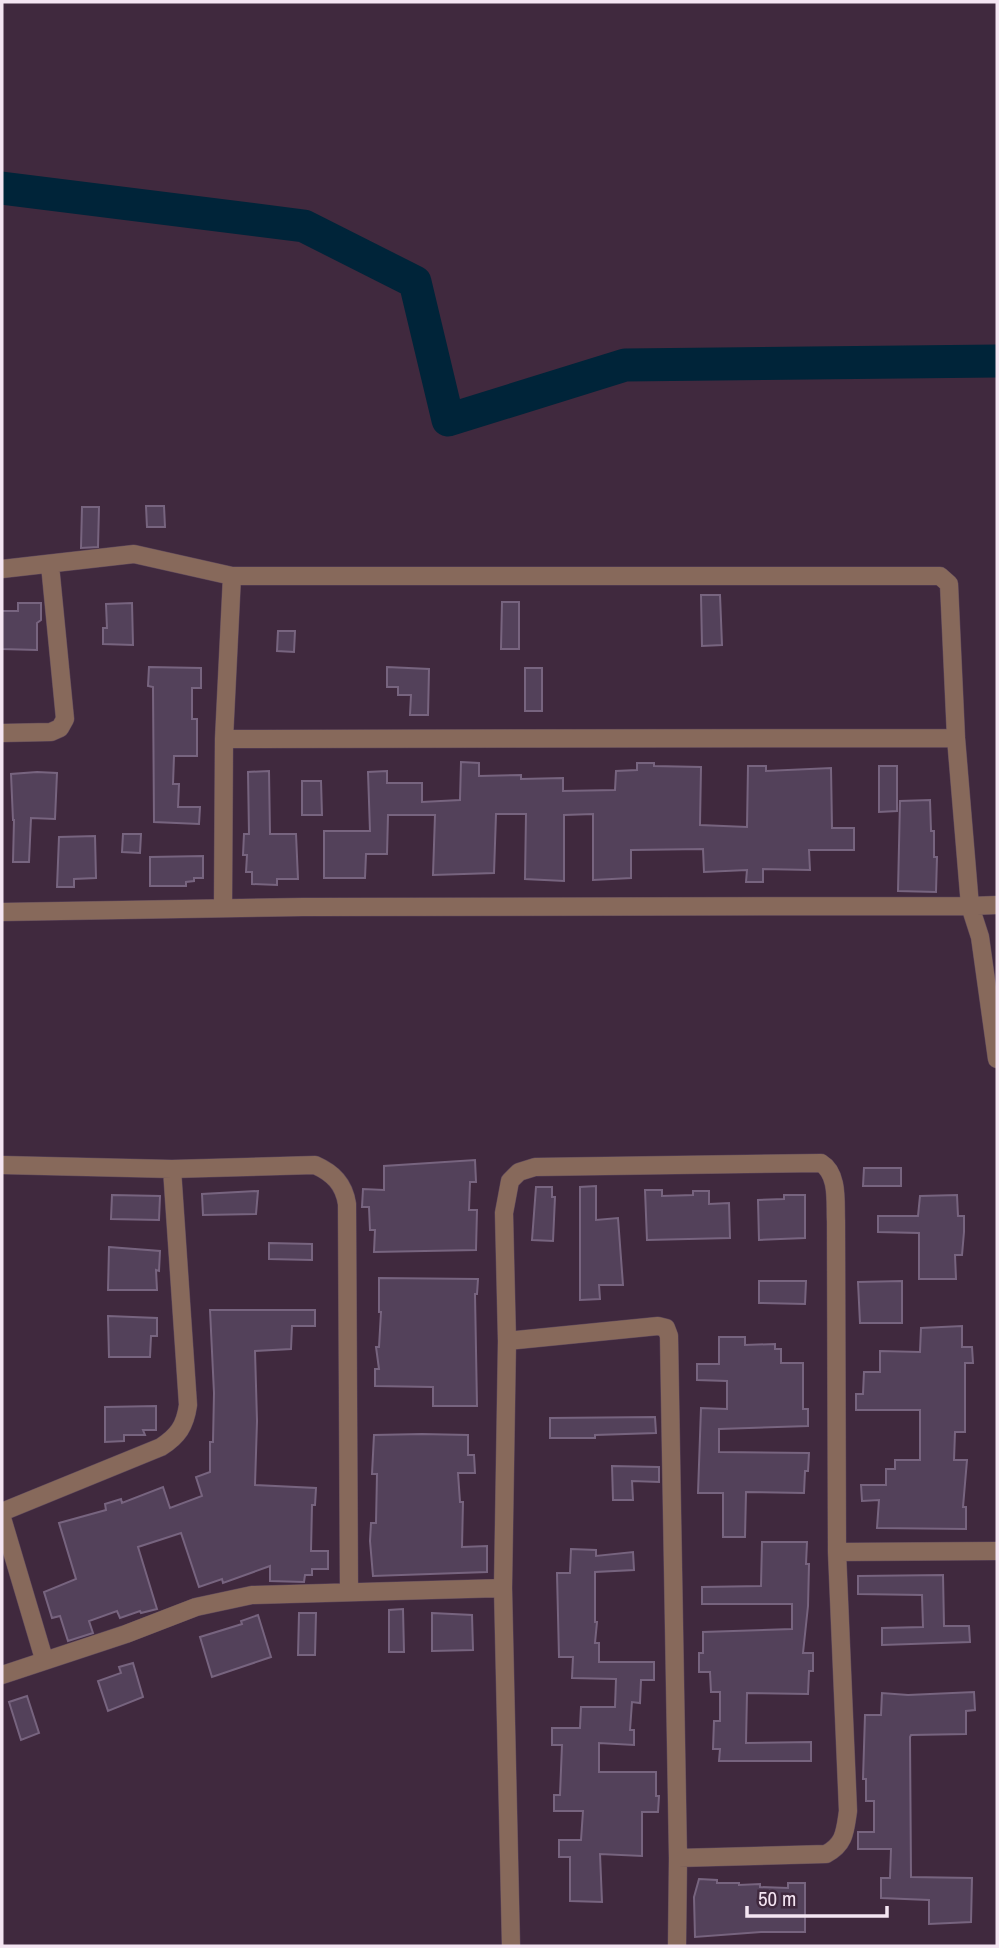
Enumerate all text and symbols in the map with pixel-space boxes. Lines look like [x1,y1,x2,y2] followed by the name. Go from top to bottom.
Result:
[747,1874,887,1918] scale bar
[758,1884,796,1913] text: 50 m

